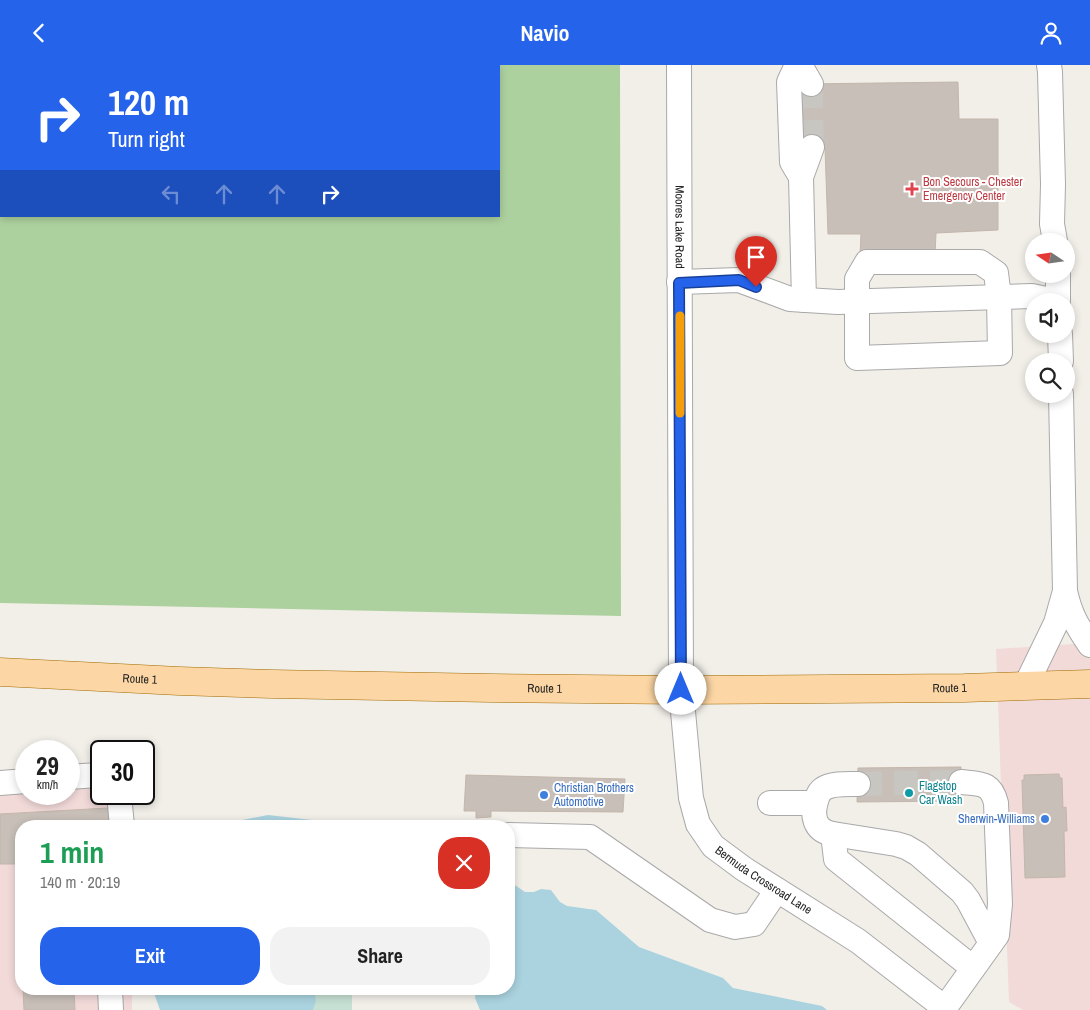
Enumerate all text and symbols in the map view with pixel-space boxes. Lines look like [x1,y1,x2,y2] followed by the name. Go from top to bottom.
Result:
[520,18,570,48] text: Navio
[25,19,53,47] icon: back
[1037,19,1065,47] icon: person
[108,79,189,126] text: 120 m
[25,85,90,150] icon: right
[108,124,185,154] text: Turn right
[923,174,1023,204] place label: Bon Secours - Chester Emergency Center
[157,180,185,208] icon: left
[210,180,238,208] icon: ahead
[263,180,291,208] icon: ahead
[316,180,344,208] icon: right
[905,182,919,196] marker: Bon Secours - Chester Emergency Center
[671,185,688,269] street label: Moores Lake Road
[1025,233,1075,283] north arrow
[1025,233,1075,403] map controls
[735,236,777,287] pin
[742,243,770,271] icon: arrive
[1025,293,1075,343] button: sound
[1025,353,1075,403] button: search
[654,662,706,714] position arrow
[122,670,158,688] street label: Route 1
[527,680,563,697] street label: Route 1
[932,680,968,696] street label: Route 1
[90,740,155,805] speed limit sign: 30
[36,749,59,783] text: 29
[37,777,58,793] text: km/h
[919,778,962,808] place label: Flagstop Car Wash
[553,780,634,810] place label: Christian Brothers Automotive
[903,787,915,799] marker: Flagstop Car Wash
[538,789,550,801] marker: Christian Brothers Automotive
[958,811,1035,827] place label: Sherwin-Williams
[1039,813,1051,825] marker: Sherwin-Williams
[40,832,104,872] text: 1 min
[438,837,490,889] button: close
[712,842,815,918] street label: Bermuda Crossroad Lane
[40,871,120,893] text: 140 m · 20:19
[40,927,260,985] button: Exit
[270,927,490,985] button: Share

